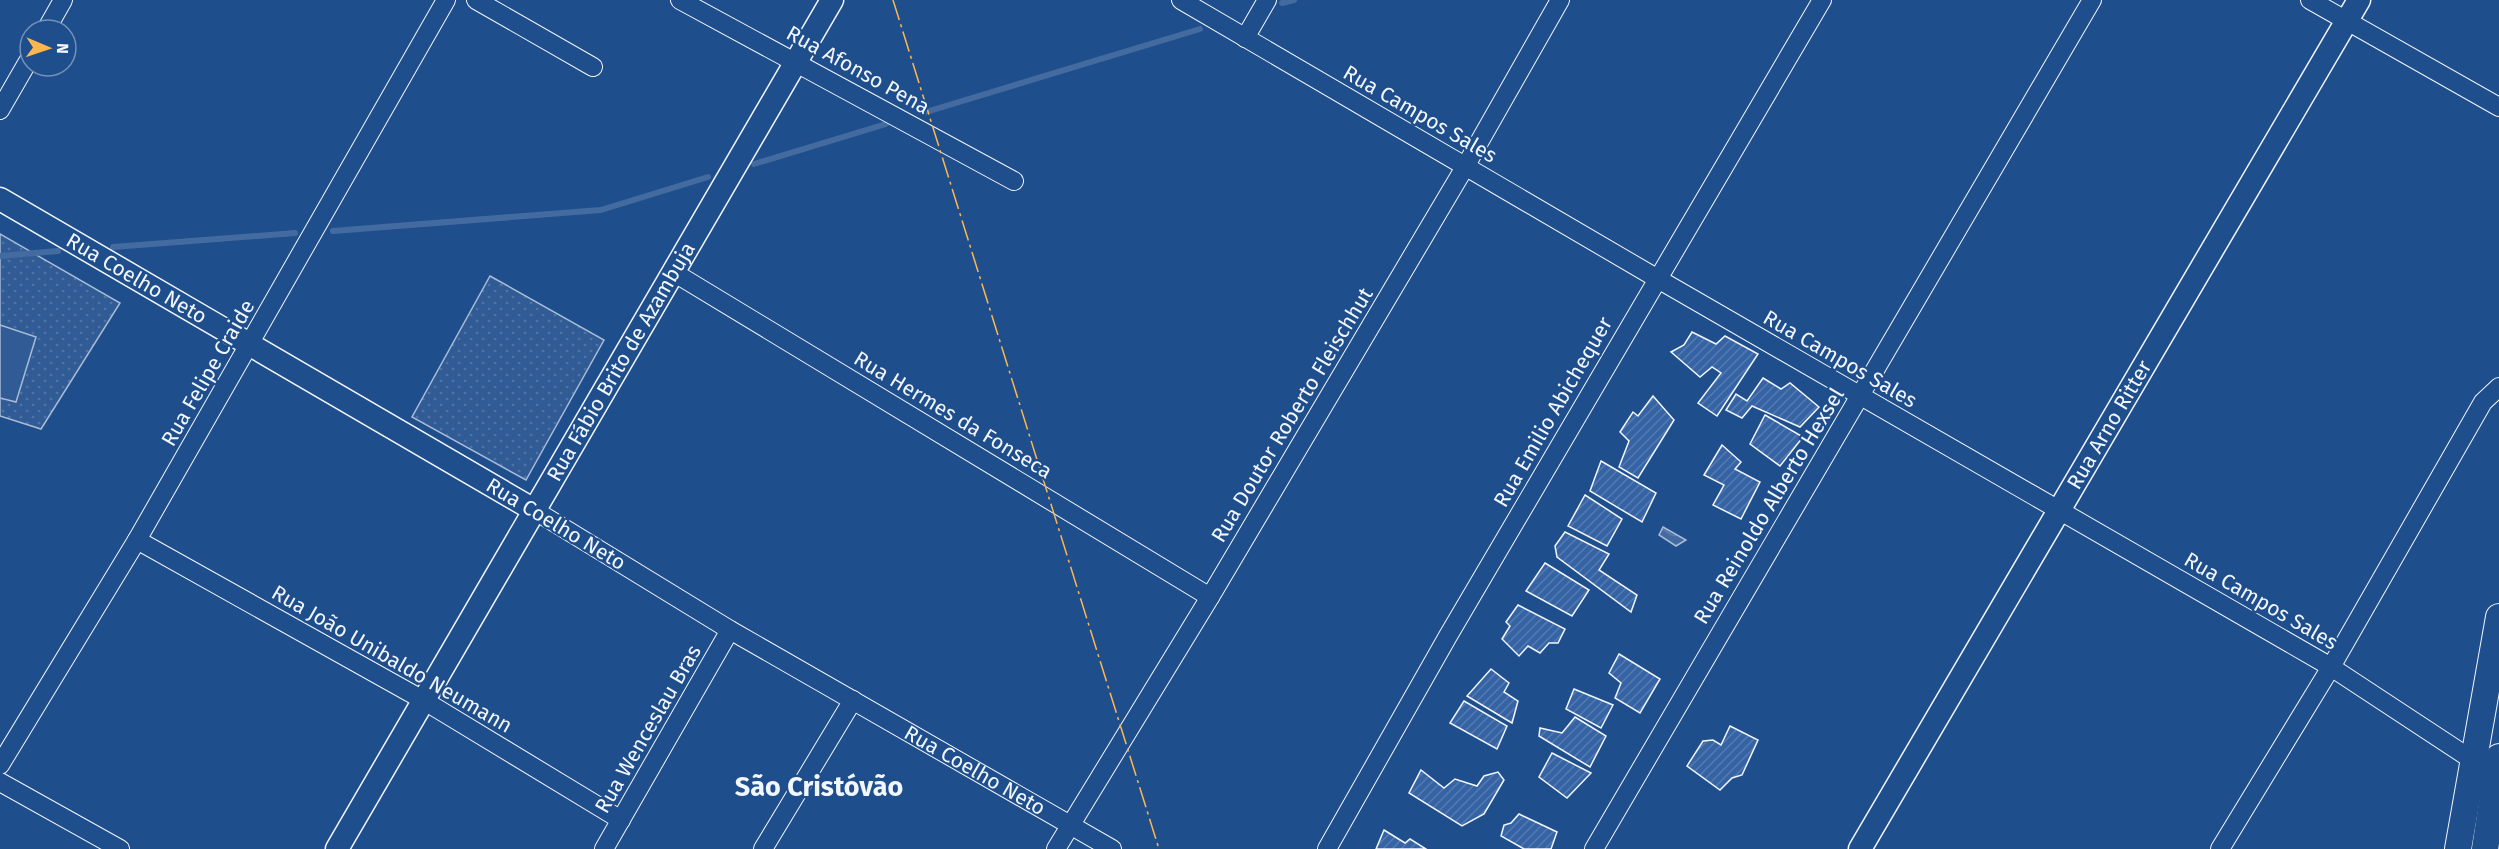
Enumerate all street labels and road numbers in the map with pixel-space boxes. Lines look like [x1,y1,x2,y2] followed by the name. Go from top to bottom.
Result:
[782,20,934,120] street label: Rua Afonso Pena
[1339,59,1502,169] street label: Rua Campos Sales
[61,227,212,330] street label: Rua Coelho Neto
[541,237,701,486] street label: Rua Fábio Brito de Azambuja
[1205,283,1379,547] street label: Rua Doutor Roberto Fleischhut
[156,295,260,451] street label: Rua Felipe Craide
[1759,304,1922,414] street label: Rua Campos Sales
[1488,312,1618,512] street label: Rua Emilio Abichequer
[849,345,1057,485] street label: Rua Hermes da Fonseca
[2061,356,2157,494] street label: Rua Arno Ritter
[1688,383,1850,629] street label: Rua Reinoldo Alberto Hexsel
[481,472,631,576] street label: Rua Coelho Neto
[2180,546,2343,656] street label: Rua Campos Sales
[267,579,517,739] street label: Rua João Unibaldo Neumann
[589,640,707,818] street label: Rua Wenceslau Bras
[900,720,1050,821] street label: Rua Coelho Neto

